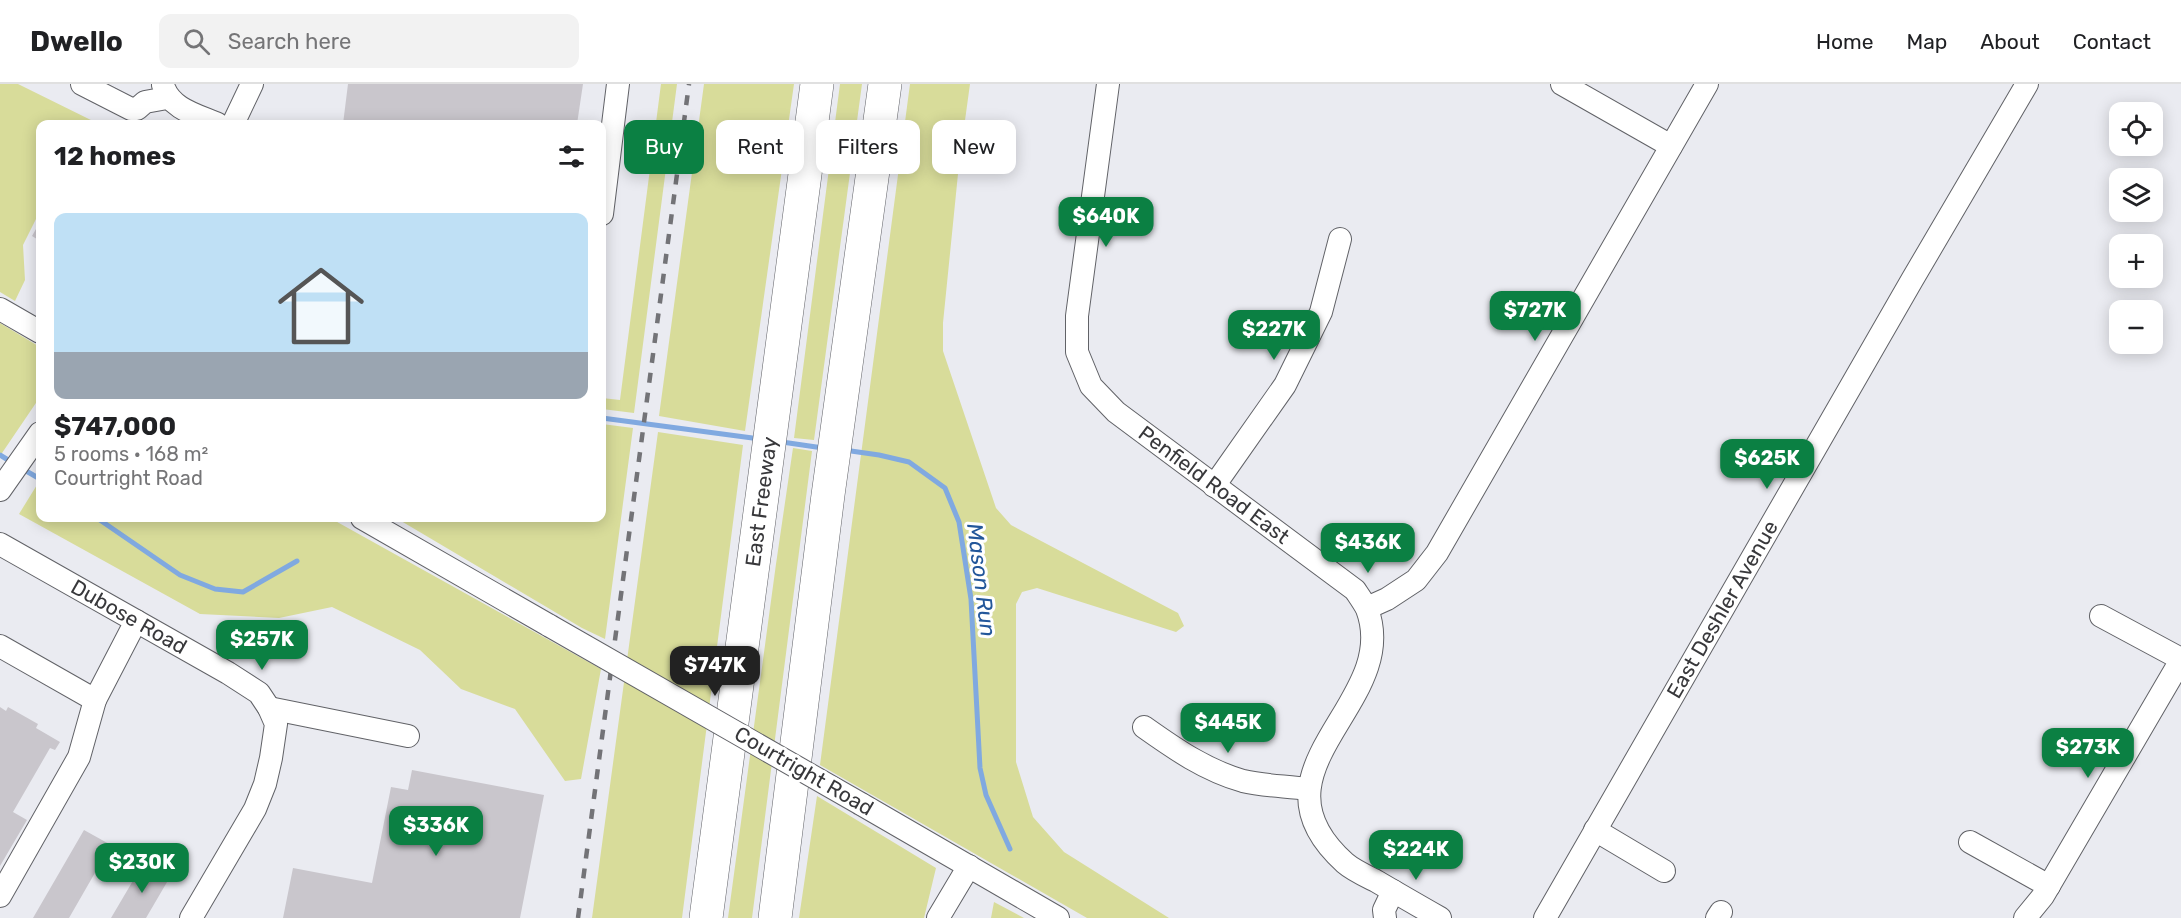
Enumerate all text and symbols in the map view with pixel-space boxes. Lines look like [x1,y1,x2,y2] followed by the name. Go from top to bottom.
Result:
[159,14,579,68] search box
[30,25,123,58] text: Dwello
[180,25,213,58] icon: search
[228,28,351,55] text: Search here
[1816,29,1873,54] text: Home
[1906,29,1947,54] text: Map
[1980,29,2040,54] text: About
[2073,29,2151,54] text: Contact
[2109,102,2163,354] map controls
[2109,102,2163,156] button: locate
[624,120,704,174] chip: Buy
[716,120,804,174] chip: Rent
[816,120,920,174] chip: Filters
[932,120,1016,174] chip: New
[555,140,588,173] icon: filters
[54,141,176,172] text: 12 homes
[2109,168,2163,222] button: layers
[1064,197,1148,248] pin: $640K
[1073,204,1139,228] text: $640K
[2109,234,2163,288] button: +
[267,252,375,360] icon: home
[1493,291,1577,342] pin: $727K
[1504,298,1566,322] text: $727K
[2109,300,2163,354] button: −
[1232,310,1316,361] pin: $227K
[1242,317,1306,341] text: $227K
[54,411,176,442] text: $747,000
[1134,420,1295,549] street label: Penfield Road East
[740,435,782,568] street label: East Freeway
[1725,439,1809,490] pin: $625K
[54,442,208,466] text: 5 rooms · 168 m²
[1734,446,1800,470] text: $625K
[54,466,203,490] text: Courtright Road
[1661,516,1783,702] street label: East Deshler Avenue
[961,522,1002,638] water label: Mason Run
[1326,523,1410,574] pin: $436K
[1335,530,1401,554] text: $436K
[67,574,191,659] street label: Dubose Road
[220,620,304,671] pin: $257K
[230,627,294,651] text: $257K
[673,646,757,697] pin: $747K
[684,653,746,677] text: $747K
[1186,703,1270,754] pin: $445K
[1195,710,1261,734] text: $445K
[730,721,878,820] street label: Courtright Road
[2046,728,2130,779] pin: $273K
[2056,735,2120,759] text: $273K
[394,806,478,857] pin: $336K
[403,813,469,837] text: $336K
[1374,830,1458,881] pin: $224K
[1383,837,1449,861] text: $224K
[100,843,184,894] pin: $230K
[109,850,175,874] text: $230K

